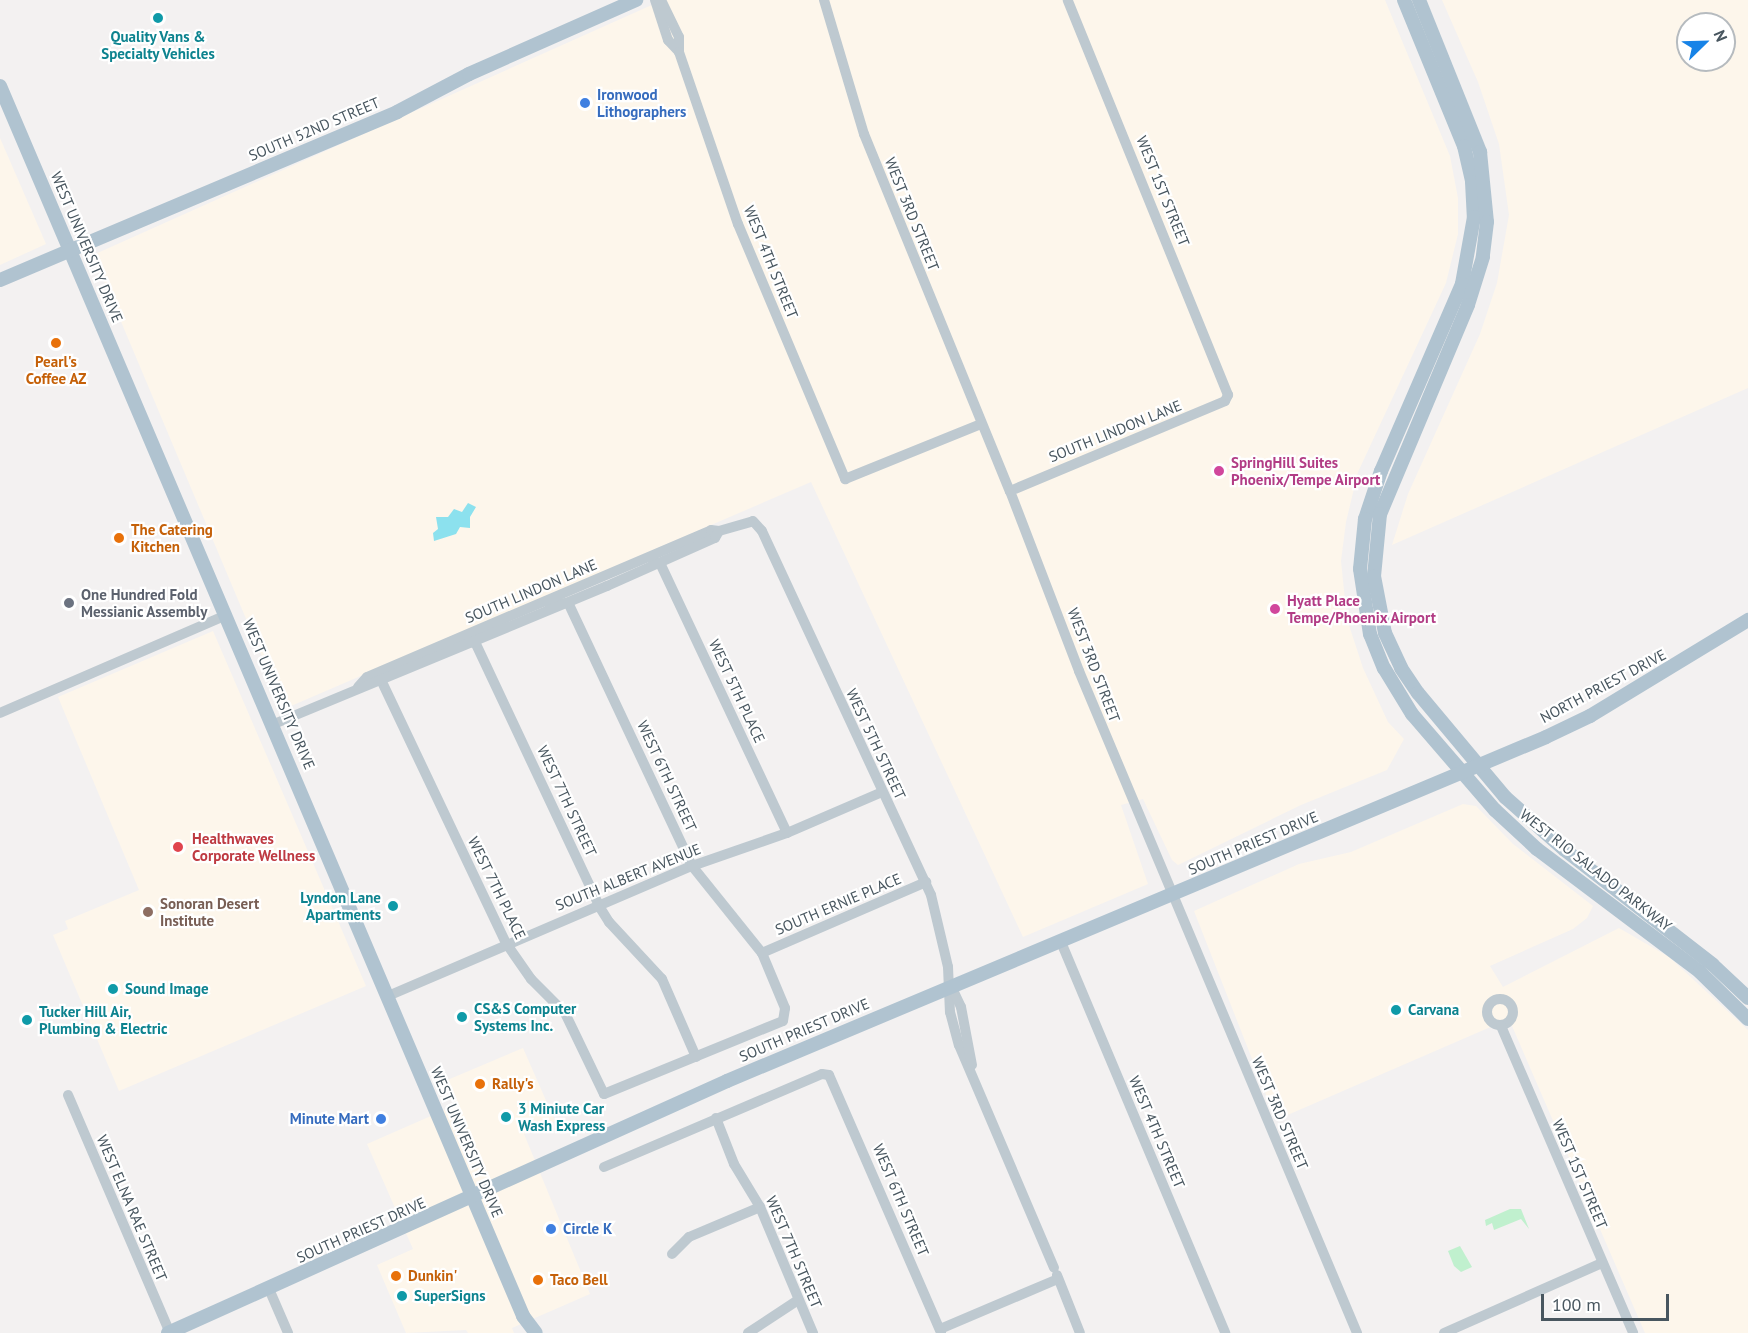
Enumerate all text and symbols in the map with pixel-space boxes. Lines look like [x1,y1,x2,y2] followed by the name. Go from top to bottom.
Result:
[151,11,165,25] marker: Quality Vans & Specialty Vehicles
[1676,12,1736,72] north arrow
[101,27,215,62] place label: Quality Vans & Specialty Vehicles
[1709,27,1732,44] text: N
[597,85,686,120] place label: Ironwood Lithographers
[246,93,382,165] street label: SOUTH 52ND STREET
[578,96,592,110] marker: Ironwood Lithographers
[1132,133,1194,249] street label: WEST 1ST STREET
[881,154,943,274] street label: WEST 3RD STREET
[47,168,127,326] street label: WEST UNIVERSITY DRIVE
[740,203,802,321] street label: WEST 4TH STREET
[49,336,63,350] marker: Pearl's Coffee AZ
[25,352,87,387] place label: Pearl's Coffee AZ
[1046,396,1184,466] street label: SOUTH LINDON LANE
[1231,453,1381,488] place label: SpringHill Suites Phoenix/Tempe Airport
[1212,464,1226,478] marker: SpringHill Suites Phoenix/Tempe Airport
[131,520,213,555] place label: The Catering Kitchen
[112,531,126,545] marker: The Catering Kitchen
[462,555,600,627] street label: SOUTH LINDON LANE
[81,585,208,620] place label: One Hundred Fold Messianic Assembly
[1287,591,1437,626] place label: Hyatt Place Tempe/Phoenix Airport
[62,596,76,610] marker: One Hundred Fold Messianic Assembly
[1268,602,1282,616] marker: Hyatt Place Tempe/Phoenix Airport
[1064,605,1124,725] street label: WEST 3RD STREET
[239,615,319,773] street label: WEST UNIVERSITY DRIVE
[705,636,769,746] street label: WEST 5TH PLACE
[1537,645,1669,727] street label: NORTH PRIEST DRIVE
[842,685,910,803] street label: WEST 5TH STREET
[633,717,701,835] street label: WEST 6TH STREET
[533,742,601,860] street label: WEST 7TH STREET
[1516,805,1676,935] street label: WEST RIO SALADO PARKWAY
[1185,807,1321,879] street label: SOUTH PRIEST DRIVE
[192,829,316,864] place label: Healthwaves Corporate Wellness
[464,833,530,943] street label: WEST 7TH PLACE
[169,838,187,856] marker: Healthwaves Corporate Wellness
[552,839,704,915] street label: SOUTH ALBERT AVENUE
[772,869,904,939] street label: SOUTH ERNIE PLACE
[300,888,381,923] place label: Lyndon Lane Apartments
[160,894,259,929] place label: Sonoran Desert Institute
[386,899,400,913] marker: Lyndon Lane Apartments
[141,905,155,919] marker: Sonoran Desert Institute
[125,980,209,998] place label: Sound Image
[106,982,120,996] marker: Sound Image
[736,994,872,1066] street label: SOUTH PRIEST DRIVE
[474,999,576,1034] place label: CS&S Computer Systems Inc.
[1408,1001,1459,1019] place label: Carvana
[39,1002,168,1037] place label: Tucker Hill Air, Plumbing & Electric
[1389,1003,1403,1017] marker: Carvana
[455,1010,469,1024] marker: CS&S Computer Systems Inc.
[20,1013,34,1027] marker: Tucker Hill Air, Plumbing & Electric
[1248,1054,1312,1172] street label: WEST 3RD STREET
[427,1063,507,1221] street label: WEST UNIVERSITY DRIVE
[1125,1073,1189,1191] street label: WEST 4TH STREET
[492,1075,534,1093] place label: Rally's
[473,1077,487,1091] marker: Rally's
[518,1099,605,1134] place label: 3 Miniute Car Wash Express
[290,1110,369,1128] place label: Minute Mart
[499,1110,513,1124] marker: 3 Miniute Car Wash Express
[374,1112,388,1126] marker: Minute Mart
[1548,1116,1612,1232] street label: WEST 1ST STREET
[93,1132,171,1284] street label: WEST ELNA RAE STREET
[869,1141,933,1259] street label: WEST 6TH STREET
[293,1193,429,1267] street label: SOUTH PRIEST DRIVE
[762,1193,826,1311] street label: WEST 7TH STREET
[563,1220,612,1238] place label: Circle K
[544,1222,558,1236] marker: Circle K
[408,1267,457,1285] place label: Dunkin'
[389,1269,403,1283] marker: Dunkin'
[550,1271,608,1289] place label: Taco Bell
[531,1273,545,1287] marker: Taco Bell
[1544,1282,1672,1320] scale bar
[414,1287,486,1305] place label: SuperSigns
[395,1289,409,1303] marker: SuperSigns
[1552,1293,1601,1316] text: 100 m

